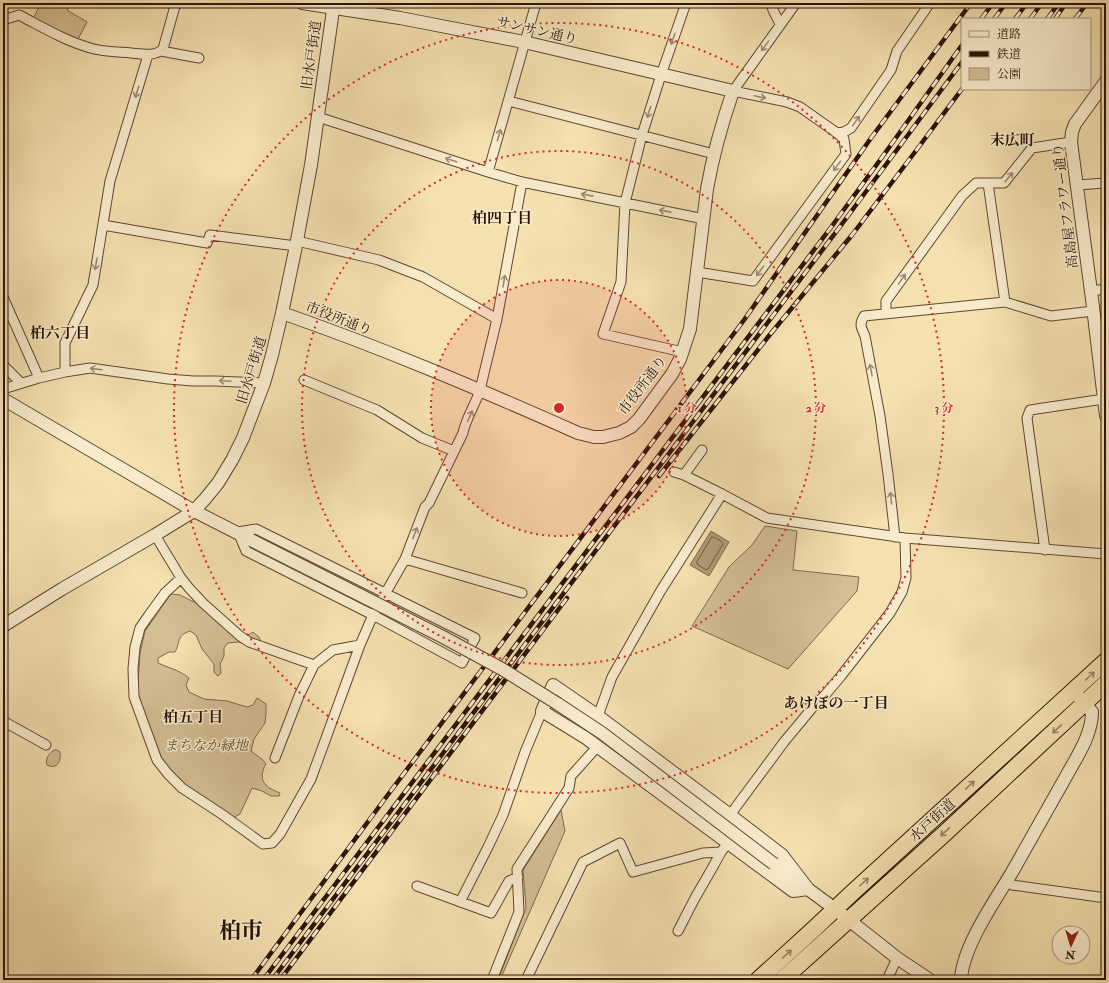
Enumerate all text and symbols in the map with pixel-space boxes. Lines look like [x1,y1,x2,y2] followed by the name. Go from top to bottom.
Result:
[495,13,579,48] street label: サンサン通り
[961,18,1091,90] legend
[298,19,325,91] street label: 旧水戸街道
[997,27,1021,42] text: 道路
[669,32,677,44] one-way arrow
[761,40,769,51] one-way arrow
[996,47,1021,62] text: 鉄道
[997,67,1021,82] text: 公園
[133,86,140,99] one-way arrow
[753,93,766,101] one-way arrow
[645,105,652,118] one-way arrow
[852,115,860,126] one-way arrow
[496,128,503,141] one-way arrow
[989,131,1035,150] district label: 末広町
[1049,142,1082,270] street label: 高島屋フラワー通り
[444,156,457,163] one-way arrow
[833,160,841,171] one-way arrow
[1005,171,1013,182] one-way arrow
[581,191,594,199] one-way arrow
[659,207,672,215] one-way arrow
[472,209,532,228] district label: 柏四丁目
[92,257,100,270] one-way arrow
[756,265,764,276] one-way arrow
[898,274,906,285] one-way arrow
[500,275,508,288] one-way arrow
[303,298,375,339] street label: 市役所通り
[30,324,90,343] district label: 柏六丁目
[233,334,270,406] street label: 旧水戸街道
[615,352,670,418] street label: 市役所通り
[867,364,875,377] one-way arrow
[90,366,103,373] one-way arrow
[219,377,232,385] one-way arrow
[552,401,566,415] centre of rings
[678,401,696,416] text: 1 分
[806,401,826,416] text: 2 分
[934,401,954,416] text: 3 分
[467,410,474,422] one-way arrow
[887,492,895,505] one-way arrow
[411,528,419,540] one-way arrow
[1085,671,1095,681] one-way arrow
[783,694,889,713] district label: あけぼの一丁目
[163,708,223,727] district label: 柏五丁目
[1052,724,1062,734] one-way arrow
[164,737,250,754] park label: まちなか緑地
[965,781,975,790] one-way arrow
[906,795,959,845] street label: 水戸街道
[940,828,950,837] one-way arrow
[859,878,869,887] one-way arrow
[219,917,263,945] district label: 柏市
[1051,925,1091,965] north arrow
[1064,948,1077,961] text: N
[782,949,792,958] one-way arrow

